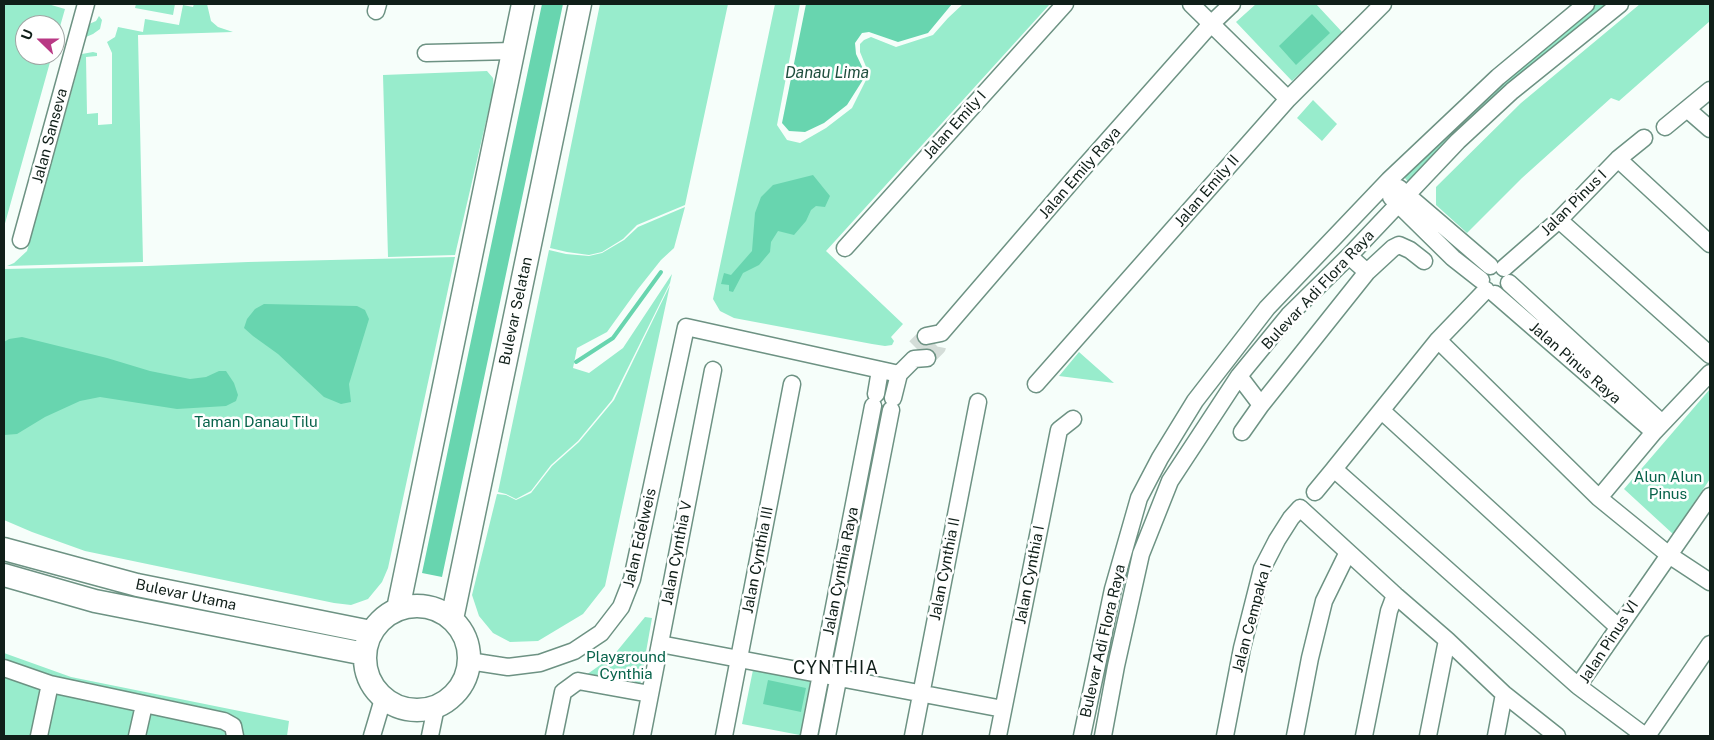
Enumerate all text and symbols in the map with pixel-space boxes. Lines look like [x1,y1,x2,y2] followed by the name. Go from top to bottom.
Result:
[15,15,65,65] north arrow
[18,27,36,42] text: U
[785,63,869,83] water label: Danau Lima
[29,86,71,186] street label: Jalan Sanseva
[920,87,990,163] street label: Jalan Emily I
[1035,124,1125,222] street label: Jalan Emily Raya
[1171,151,1243,231] street label: Jalan Emily II
[1537,166,1611,240] street label: Jalan Pinus I
[1258,227,1378,353] street label: Bulevar Adi Flora Raya
[496,255,536,367] street label: Bulevar Selatan
[1526,318,1624,408] street label: Jalan Pinus Raya
[194,413,318,431] park label: Taman Danau Tilu
[1634,468,1702,503] park label: Alun Alun Pinus
[620,487,660,589] street label: Jalan Edelweis
[658,499,696,607] street label: Jalan Cynthia V
[739,505,777,615] street label: Jalan Cynthia III
[820,505,862,637] street label: Jalan Cynthia Raya
[926,516,964,622] street label: Jalan Cynthia II
[1012,524,1048,626] street label: Jalan Cynthia I
[1229,561,1275,675] street label: Jalan Cempaka I
[1077,563,1129,719] street label: Bulevar Adi Flora Raya
[134,576,238,614] street label: Bulevar Utama
[1575,597,1643,687] street label: Jalan Pinus VI
[586,648,666,683] park label: Playground Cynthia
[792,657,880,679] district label: CYNTHIA

